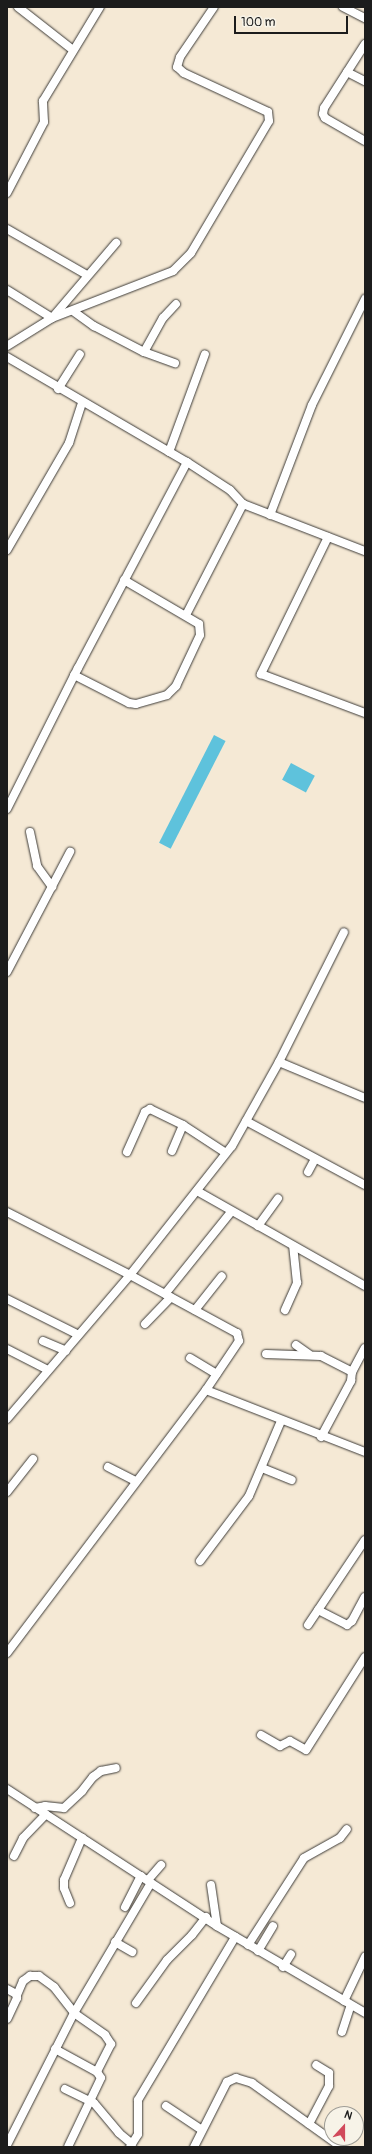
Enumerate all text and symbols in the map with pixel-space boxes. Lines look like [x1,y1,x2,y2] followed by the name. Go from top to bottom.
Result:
[236,8,350,34] scale bar
[241,15,275,30] text: 100 m
[324,2106,364,2146] north arrow
[342,2108,354,2123] text: N

